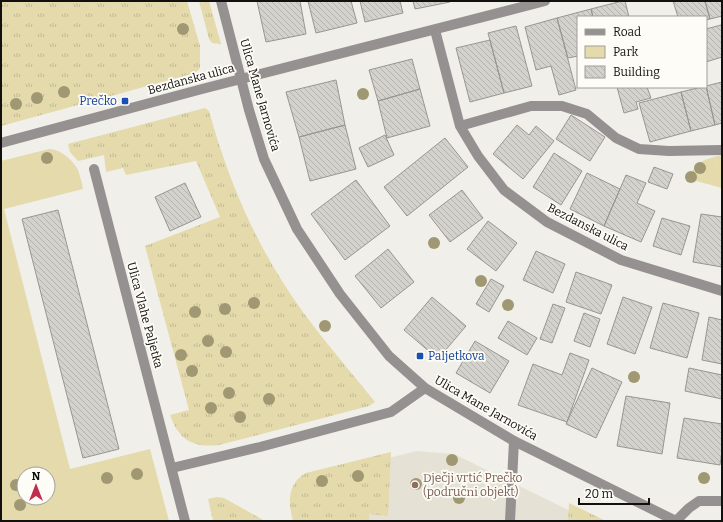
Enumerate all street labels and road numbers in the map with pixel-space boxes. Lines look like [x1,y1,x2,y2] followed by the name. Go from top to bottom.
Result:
[237,37,283,153] street label: Ulica Mane Jarnovića
[146,61,236,97] street label: Bezdanska ulica
[545,201,631,254] street label: Bezdanska ulica
[124,260,166,370] street label: Ulica Vlahe Paljetka
[432,373,540,443] street label: Ulica Mane Jarnovića

